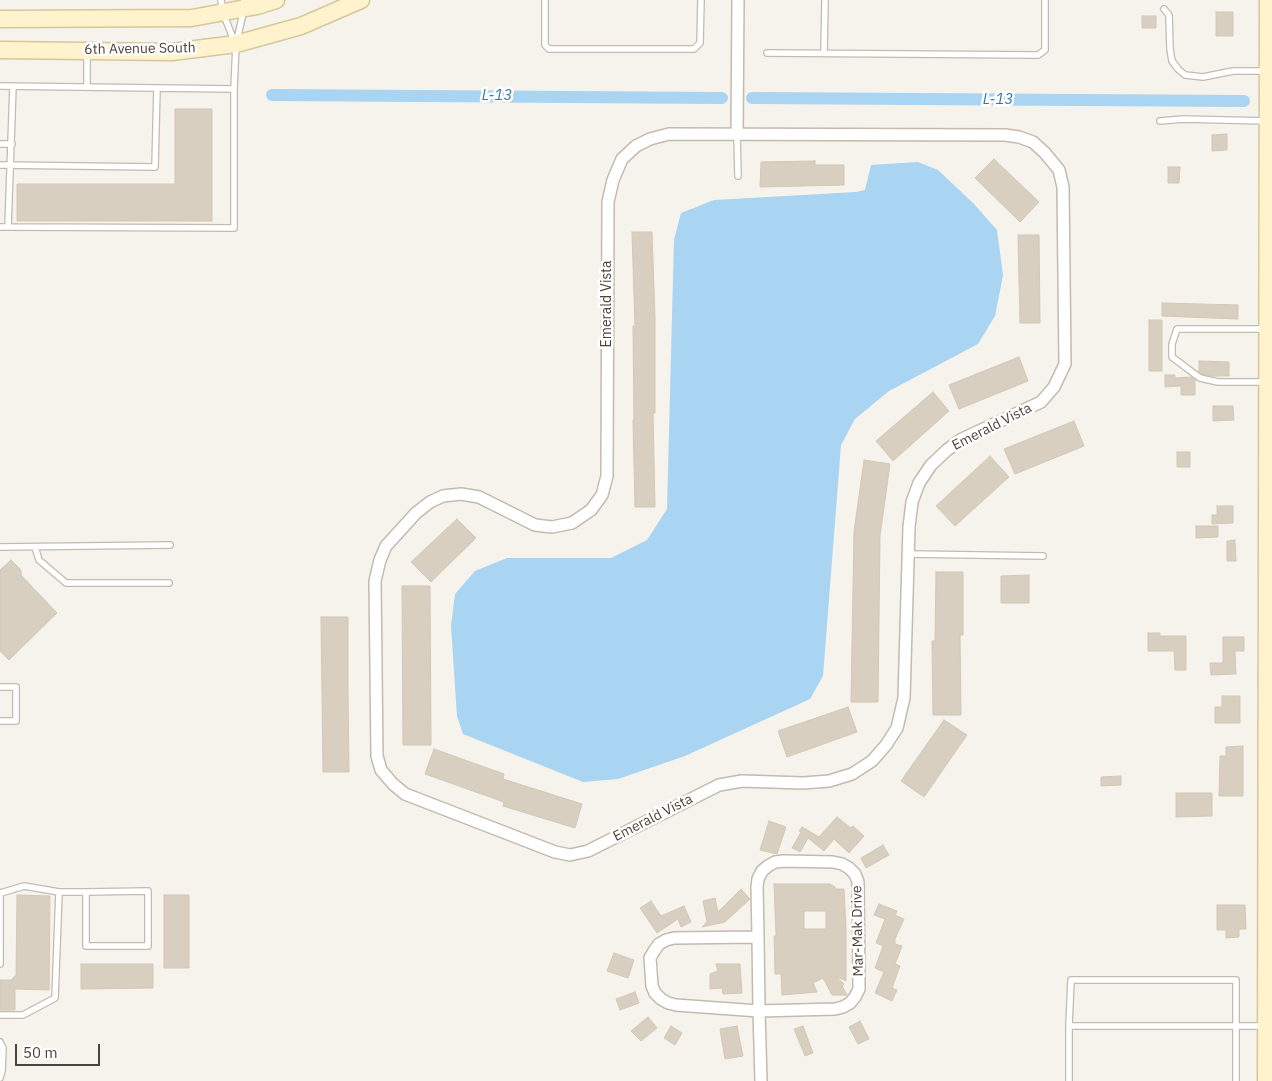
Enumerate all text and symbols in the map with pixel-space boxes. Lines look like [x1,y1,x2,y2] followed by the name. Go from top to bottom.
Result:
[84,40,196,58] street label: 6th Avenue South
[482,87,512,105] water label: L-13
[983,91,1013,109] water label: L-13
[599,261,615,347] street label: Emerald Vista
[949,400,1035,454] street label: Emerald Vista
[610,791,696,845] street label: Emerald Vista
[849,885,867,977] street label: Mar-Mak Drive
[18,1034,102,1066] scale bar
[23,1043,58,1062] text: 50 m

